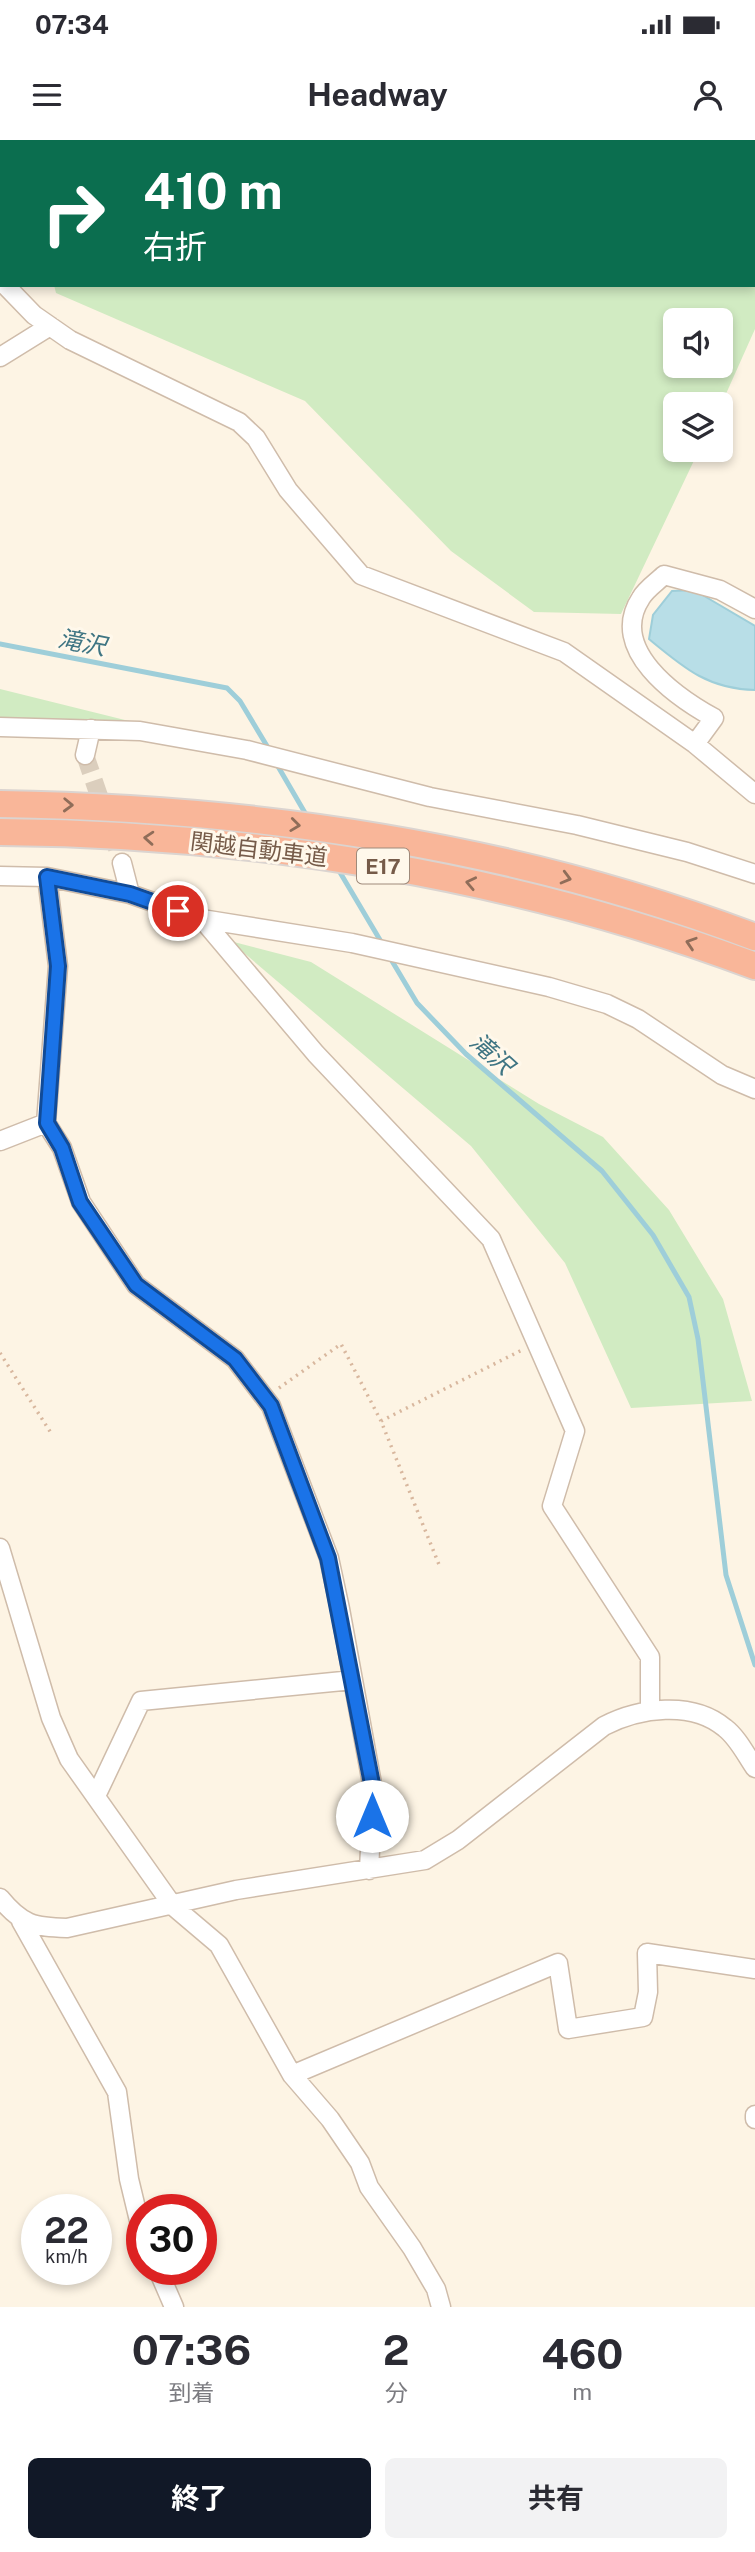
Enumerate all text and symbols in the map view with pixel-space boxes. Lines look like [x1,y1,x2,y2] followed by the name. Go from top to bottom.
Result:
[35,9,109,40] text: 07:34
[28,76,66,114] icon: menu
[307,76,448,113] text: Headway
[689,76,727,114] icon: person
[143,162,283,220] text: 410 m
[28,168,119,259] icon: right
[143,228,207,265] text: 右折
[663,308,733,462] map controls
[663,308,733,378] button: sound
[663,392,733,462] button: layers
[56,624,111,661] water label: 滝沢
[63,798,74,813] one-way arrow
[289,818,301,833] one-way arrow
[189,827,329,871] street label: 関越自動車道
[144,830,155,845] one-way arrow
[357,848,409,884] road number: E17
[560,870,572,884] one-way arrow
[465,876,477,891] one-way arrow
[148,881,208,941] pin
[159,892,197,930] icon: arrive
[685,937,697,952] one-way arrow
[465,1027,521,1081] water label: 滝沢
[335,1779,409,1853] position arrow
[126,2194,217,2285] speed limit sign: 30
[44,2210,89,2251] text: 22
[45,2246,88,2267] text: km/h
[132,2325,251,2374] text: 07:36
[383,2325,409,2374] text: 2
[541,2329,623,2378] text: 460
[572,2378,592,2405] text: m
[168,2379,214,2406] text: 到着
[385,2379,408,2406] text: 分
[28,2458,371,2538] button: 終了
[385,2458,727,2538] button: 共有

